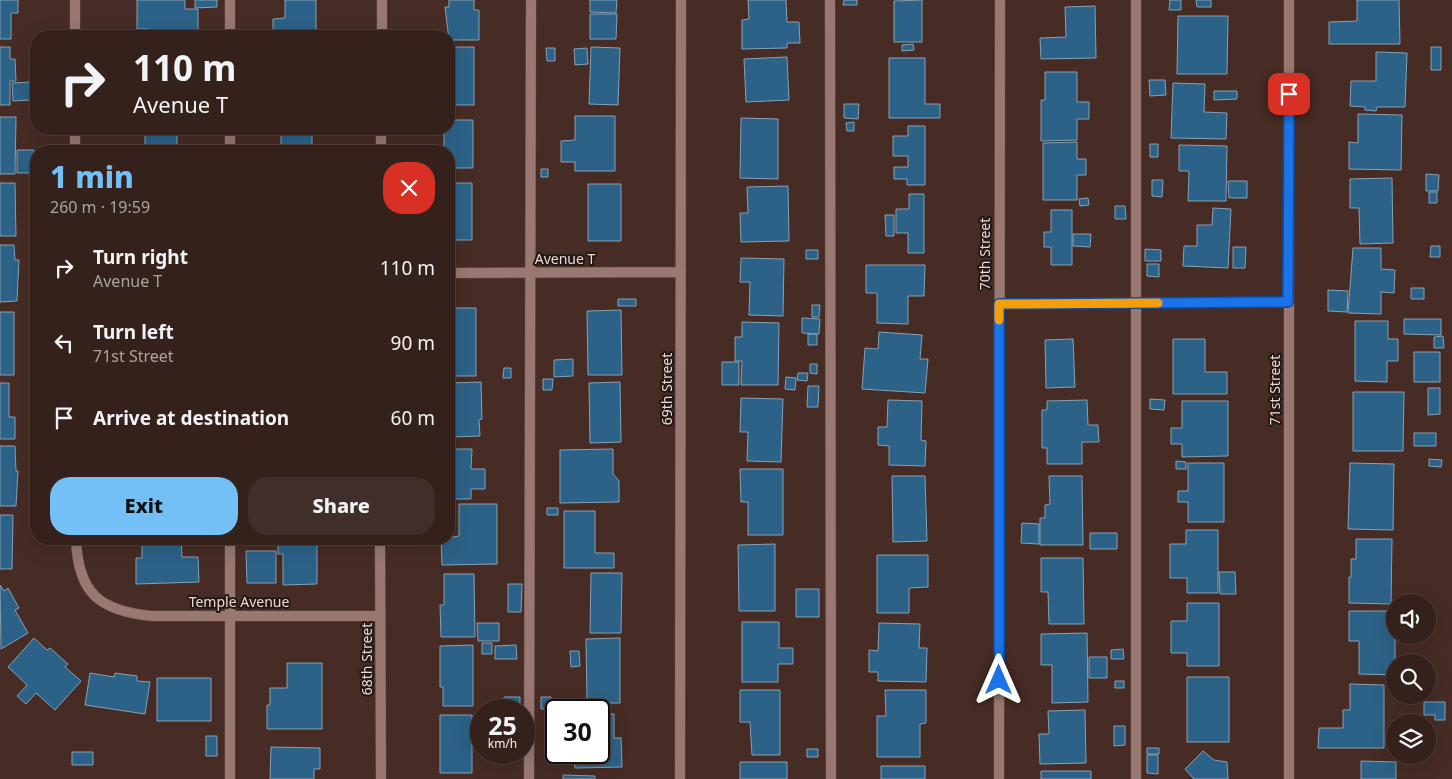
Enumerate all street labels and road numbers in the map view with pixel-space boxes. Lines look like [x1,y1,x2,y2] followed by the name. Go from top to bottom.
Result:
[975,218,994,290] street label: 70th Street
[535,249,596,268] street label: Avenue T
[657,353,676,425] street label: 69th Street
[1265,355,1284,425] street label: 71st Street
[189,592,289,611] street label: Temple Avenue
[357,623,376,695] street label: 68th Street

